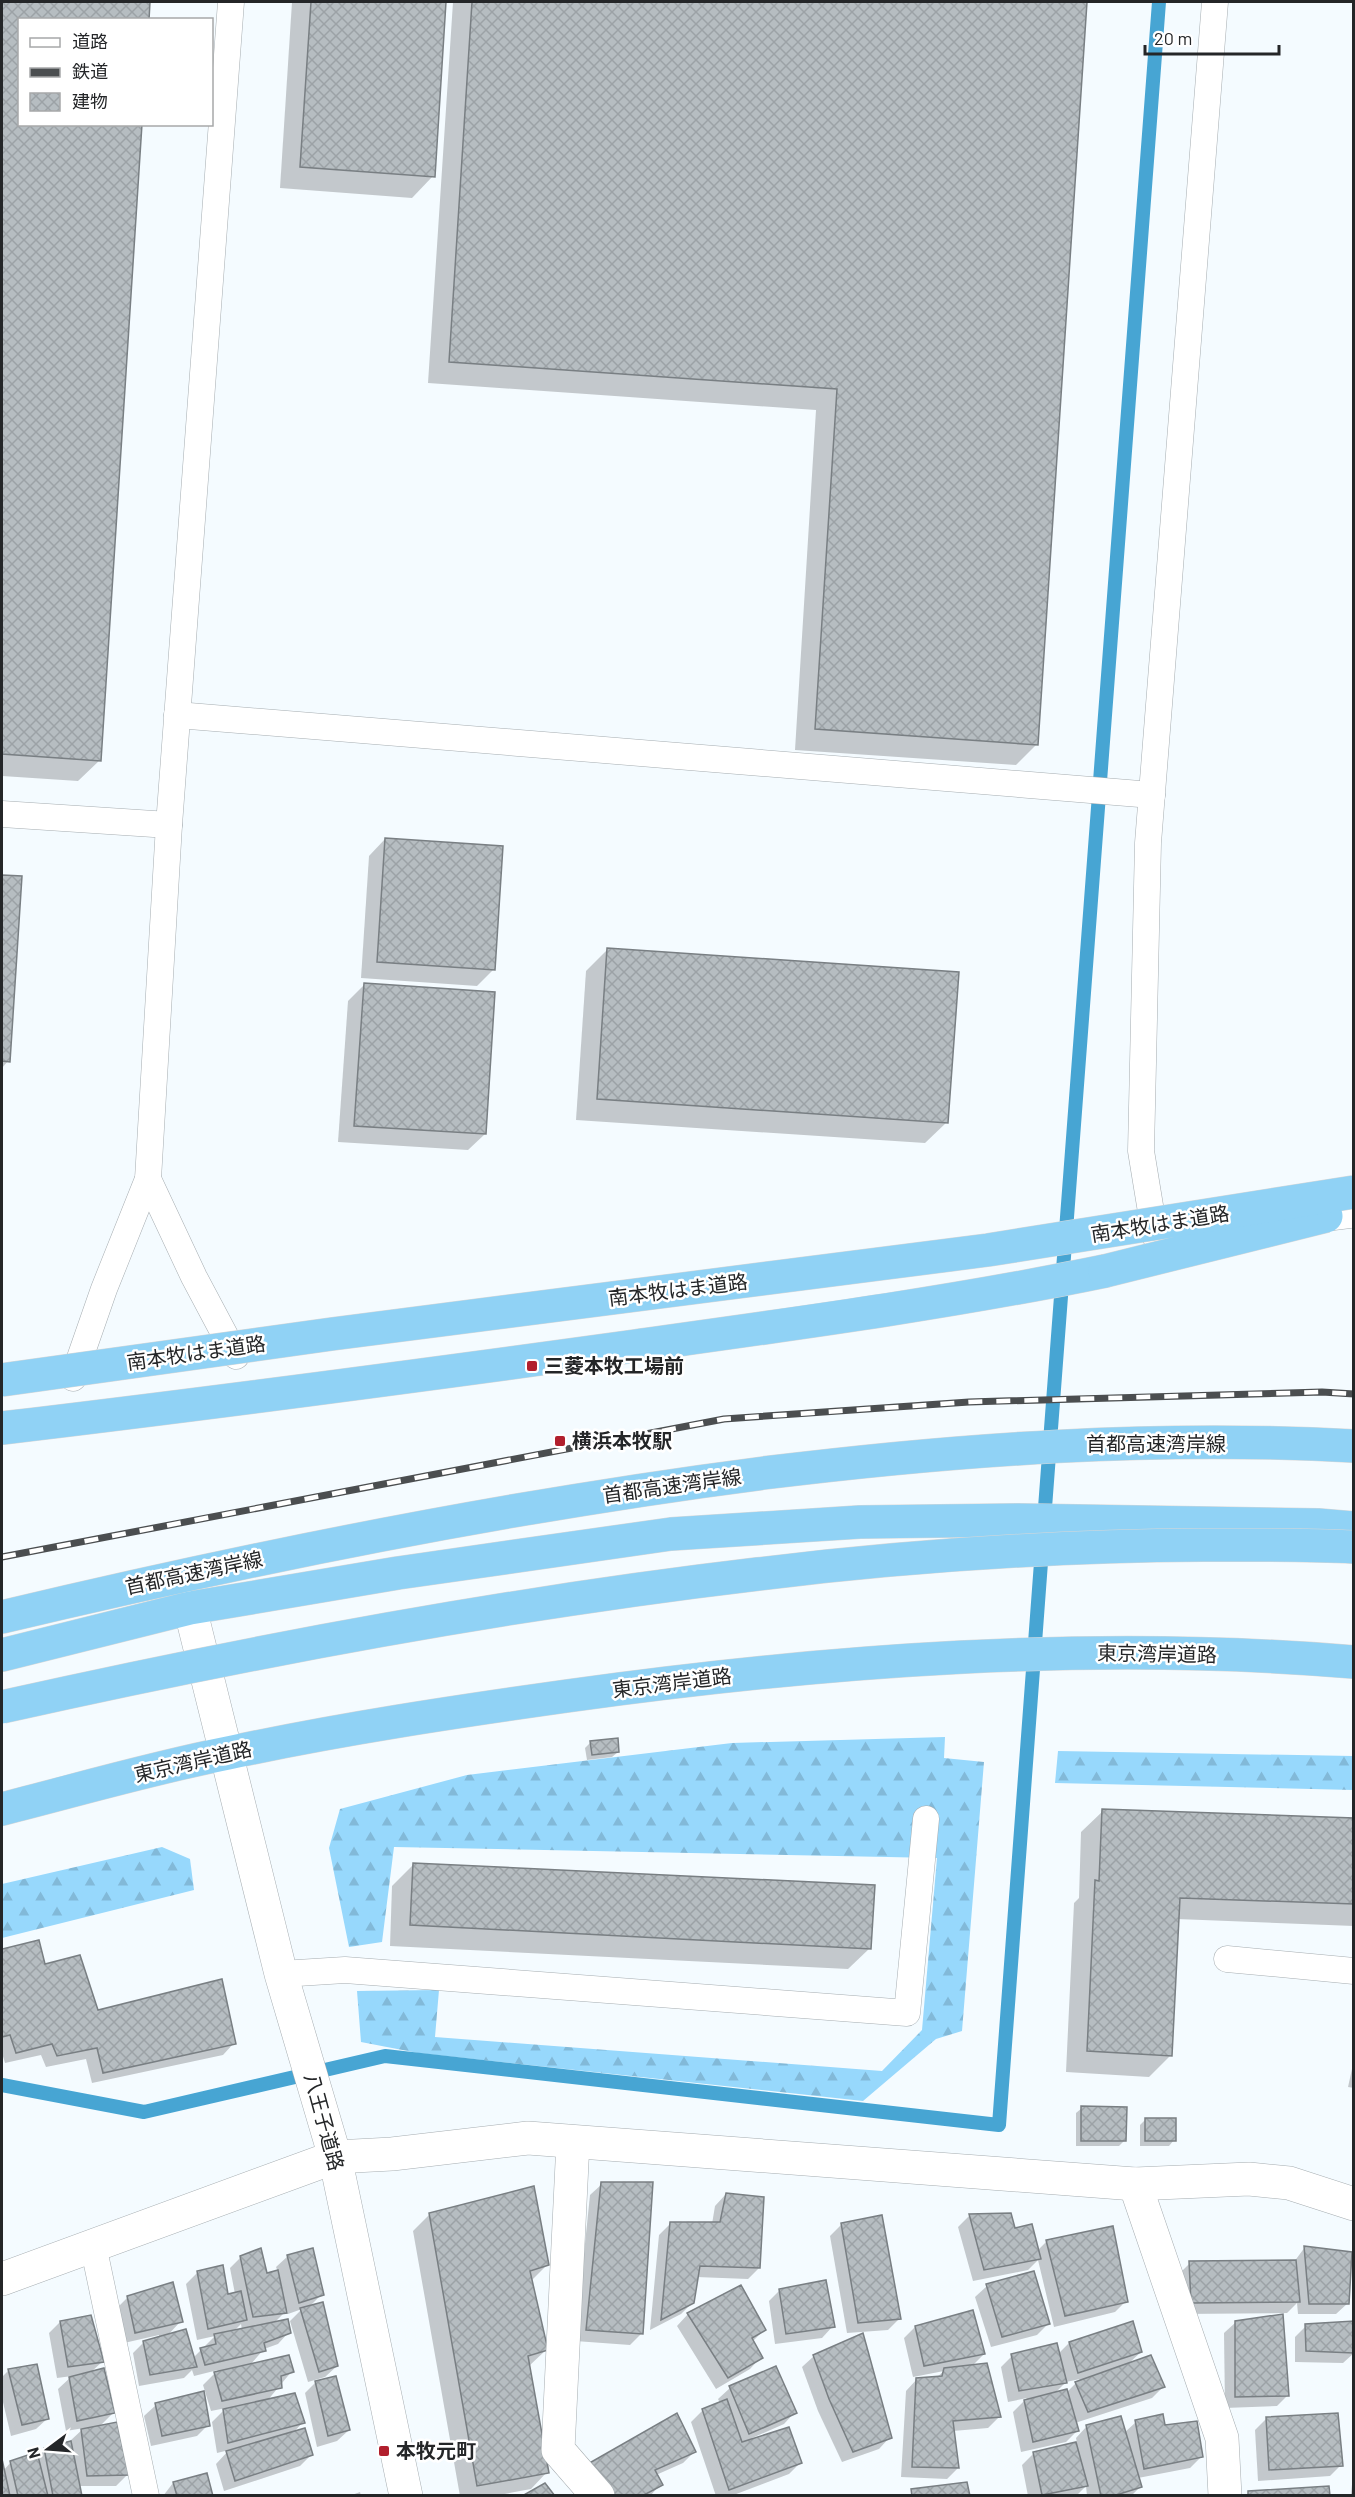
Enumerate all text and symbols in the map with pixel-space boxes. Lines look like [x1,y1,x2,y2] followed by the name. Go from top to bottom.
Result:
[18,18,213,126] legend
[1145,18,1278,56] scale bar
[1154,27,1192,49] text: 20 m
[72,30,108,52] text: 道路
[72,60,108,82] text: 鉄道
[72,90,108,112] text: 建物
[1089,1200,1231,1246] street label: 南本牧はま道路
[607,1269,749,1309] street label: 南本牧はま道路
[125,1330,267,1374] street label: 南本牧はま道路
[544,1353,684,1377] place label: 三菱本牧工場前
[525,1359,539,1373] marker: 三菱本牧工場前
[572,1428,672,1452] place label: 横浜本牧駅
[1086,1431,1226,1455] street label: 首都高速湾岸線
[553,1434,567,1448] marker: 横浜本牧駅
[601,1463,743,1507] street label: 首都高速湾岸線
[123,1546,265,1598] street label: 首都高速湾岸線
[1097,1640,1217,1666] street label: 東京湾岸道路
[611,1663,733,1701] street label: 東京湾岸道路
[132,1736,254,1786] street label: 東京湾岸道路
[300,2070,349,2173] street label: 八王子道路
[18,2419,78,2479] north arrow
[396,2438,476,2462] place label: 本牧元町
[377,2444,391,2458] marker: 本牧元町
[23,2446,44,2461] text: N

